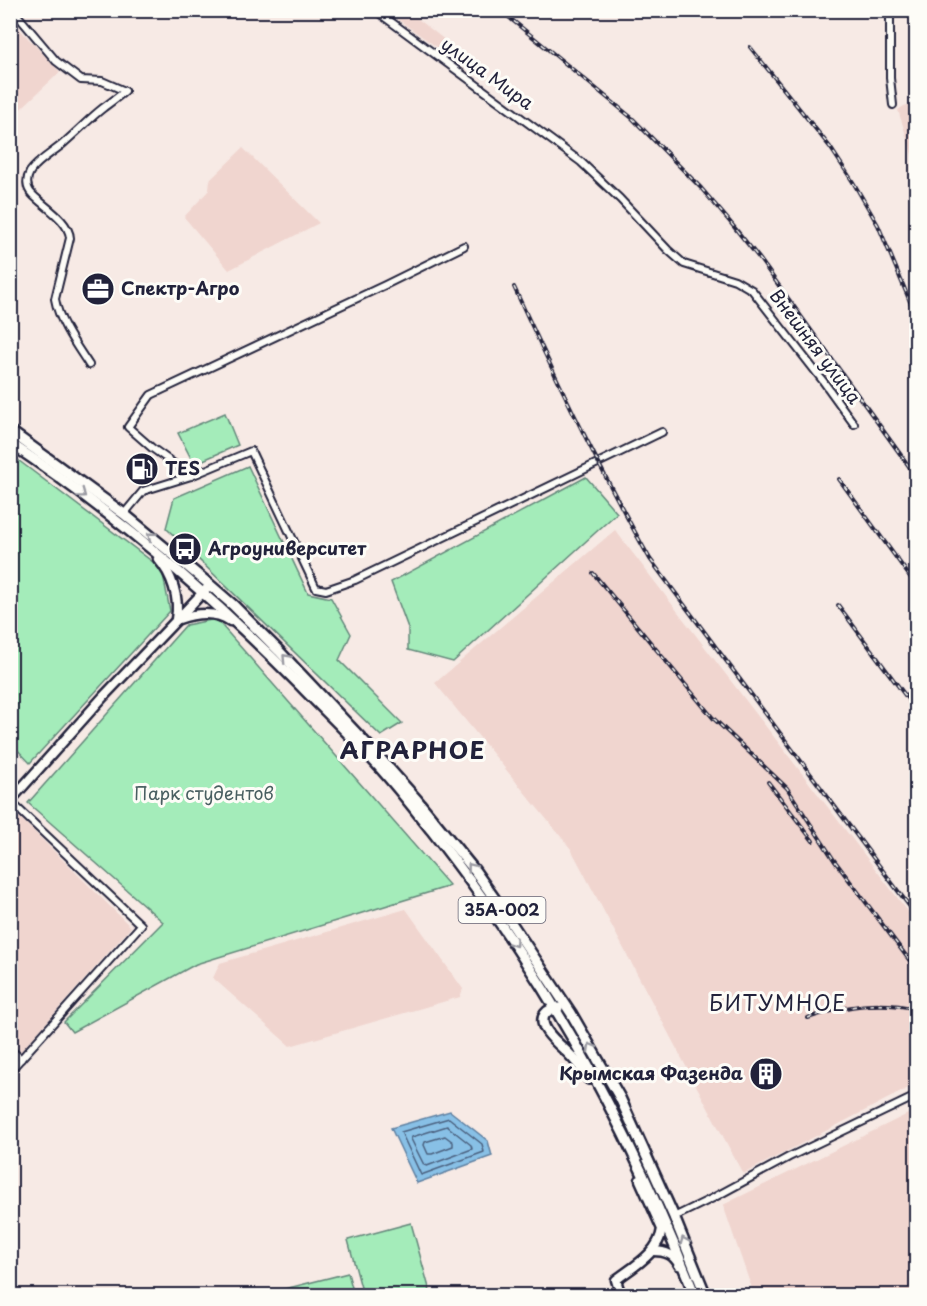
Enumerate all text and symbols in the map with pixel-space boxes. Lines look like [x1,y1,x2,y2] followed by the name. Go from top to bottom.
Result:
[436,30,540,116] street label: улица Мира
[80,271,116,307] office icon: Спектр-Агро
[121,274,240,301] place label: Спектр-Агро
[764,283,869,410] street label: Внешняя улица
[124,451,160,487] fuel station icon: TES
[165,454,200,481] place label: TES
[76,487,87,498] one-way arrow
[167,531,203,567] bus stop icon: Агроуниверситет
[147,532,158,543] one-way arrow
[207,534,367,561] place label: Агроуниверситет
[283,655,294,666] one-way arrow
[340,731,486,767] district label: АГРАРНОЕ
[134,779,274,806] park label: Парк студентов
[468,863,479,874] one-way arrow
[458,897,546,923] road number: 35А-002
[506,937,518,947] one-way arrow
[709,986,847,1018] district label: БИТУМНОЕ
[586,1043,598,1053] one-way arrow
[748,1056,784,1092] building icon: Крымская Фазенда
[559,1059,743,1086] place label: Крымская Фазенда
[679,1237,691,1248] one-way arrow

